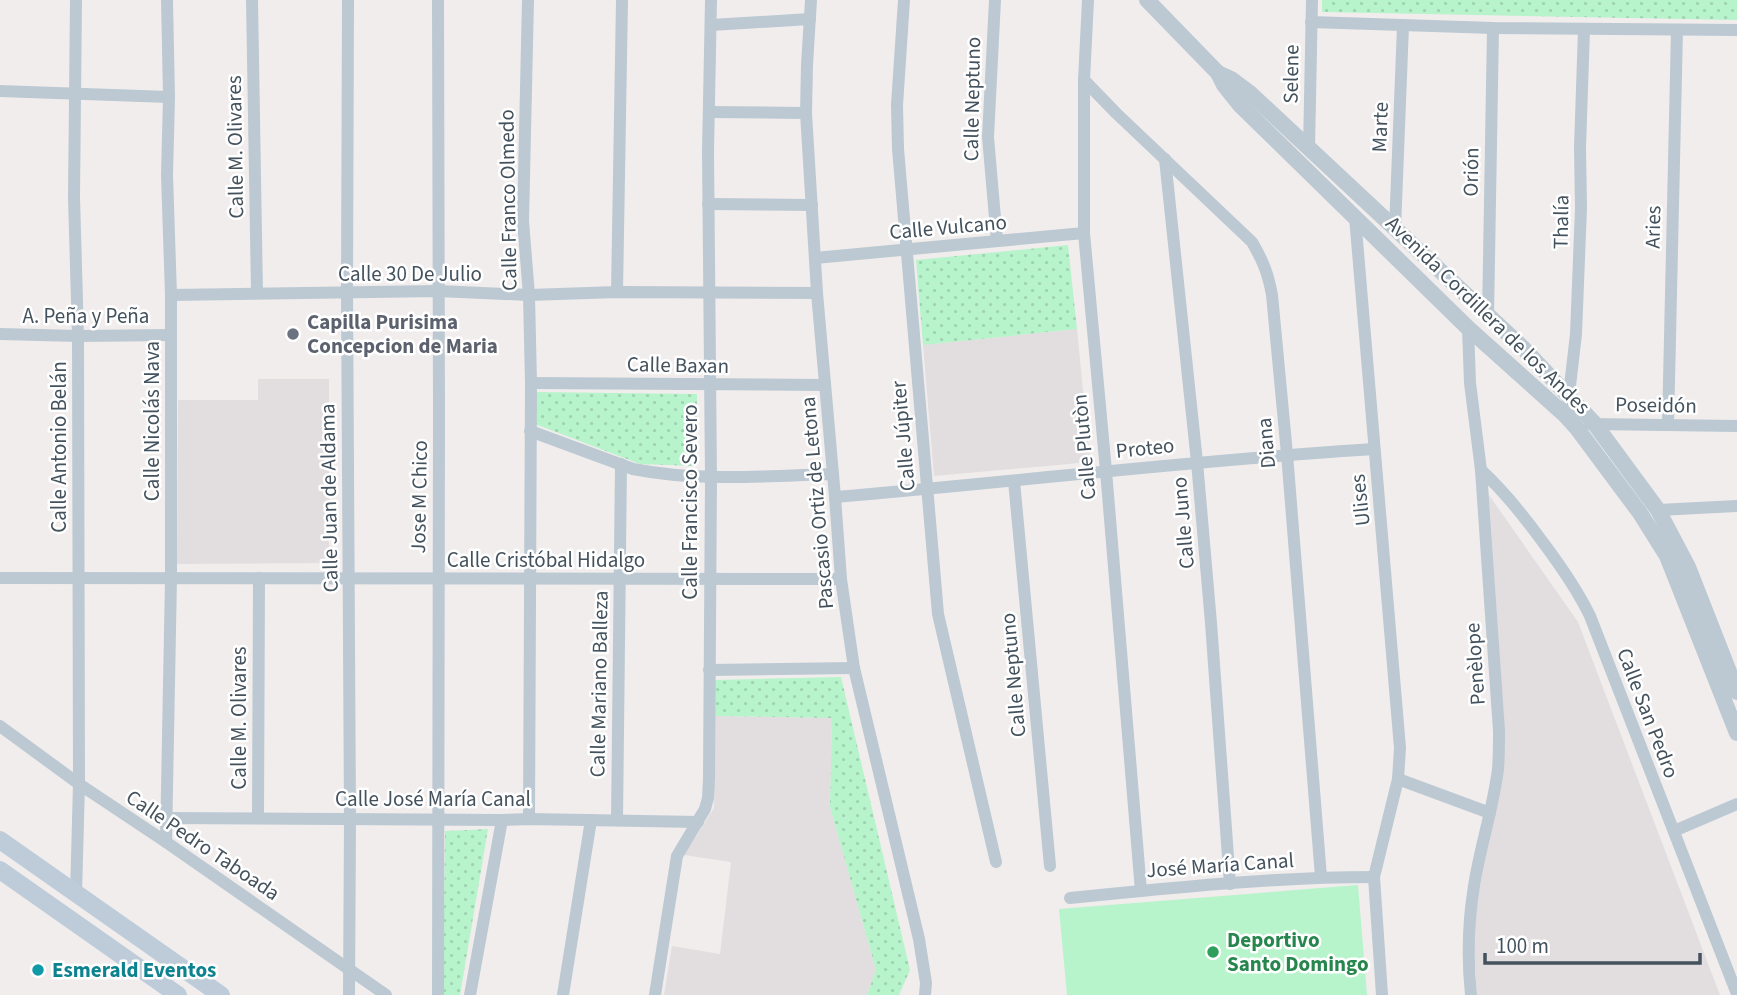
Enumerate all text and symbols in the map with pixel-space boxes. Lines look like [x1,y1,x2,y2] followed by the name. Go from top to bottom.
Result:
[956,36,988,162] street label: Calle Neptuno
[1275,44,1307,104] street label: Selene
[219,75,251,219] street label: Calle M. Olivares
[1364,101,1396,153] street label: Marte
[491,109,525,291] street label: Calle Franco Olmedo
[1456,147,1486,197] street label: Orión
[1546,195,1576,249] street label: Thalía
[1638,205,1668,249] street label: Aries
[888,207,1008,247] street label: Calle Vulcano
[1379,209,1597,421] street label: Avenida Cordillera de los Andes
[338,259,482,289] street label: Calle 30 De Julio
[23,301,149,331] street label: A. Peña y Peña
[307,307,498,361] place label: Capilla Purisima Concepcion de Maria
[285,326,301,342] marker: Capilla Purisima Concepcion de Maria
[137,341,167,501] street label: Calle Nicolás Nava
[627,349,729,381] street label: Calle Baxan
[44,361,74,533] street label: Calle Antonio Belán
[883,379,923,492] street label: Calle Júpiter
[1615,389,1697,421] street label: Poseidón
[1064,393,1104,501] street label: Calle Plutòn
[793,395,841,611] street label: Pascasio Ortiz de Letona
[312,403,346,593] street label: Calle Juan de Aldama
[675,404,705,600] street label: Calle Francisco Severo
[1249,416,1283,470] street label: Diana
[1114,430,1176,466] street label: Proteo
[403,440,435,554] street label: Jose M Chico
[1342,472,1378,527] street label: Ulises
[1164,476,1202,570] street label: Calle Juno
[447,545,645,575] street label: Calle Cristóbal Hidalgo
[582,590,616,778] street label: Calle Mariano Balleza
[993,612,1033,738] street label: Calle Neptuno
[1457,622,1493,706] street label: Penèlope
[1609,644,1687,782] street label: Calle San Pedro
[224,646,254,790] street label: Calle M. Olivares
[120,782,286,908] street label: Calle Pedro Taboada
[335,784,531,814] street label: Calle José María Canal
[1145,845,1295,885] street label: José María Canal
[1485,922,1700,966] scale bar
[1227,925,1369,979] place label: Deportivo Santo Domingo
[1496,931,1549,961] text: 100 m
[1205,944,1221,960] marker: Deportivo Santo Domingo
[52,955,216,985] place label: Esmerald Eventos
[30,962,46,978] marker: Esmerald Eventos

